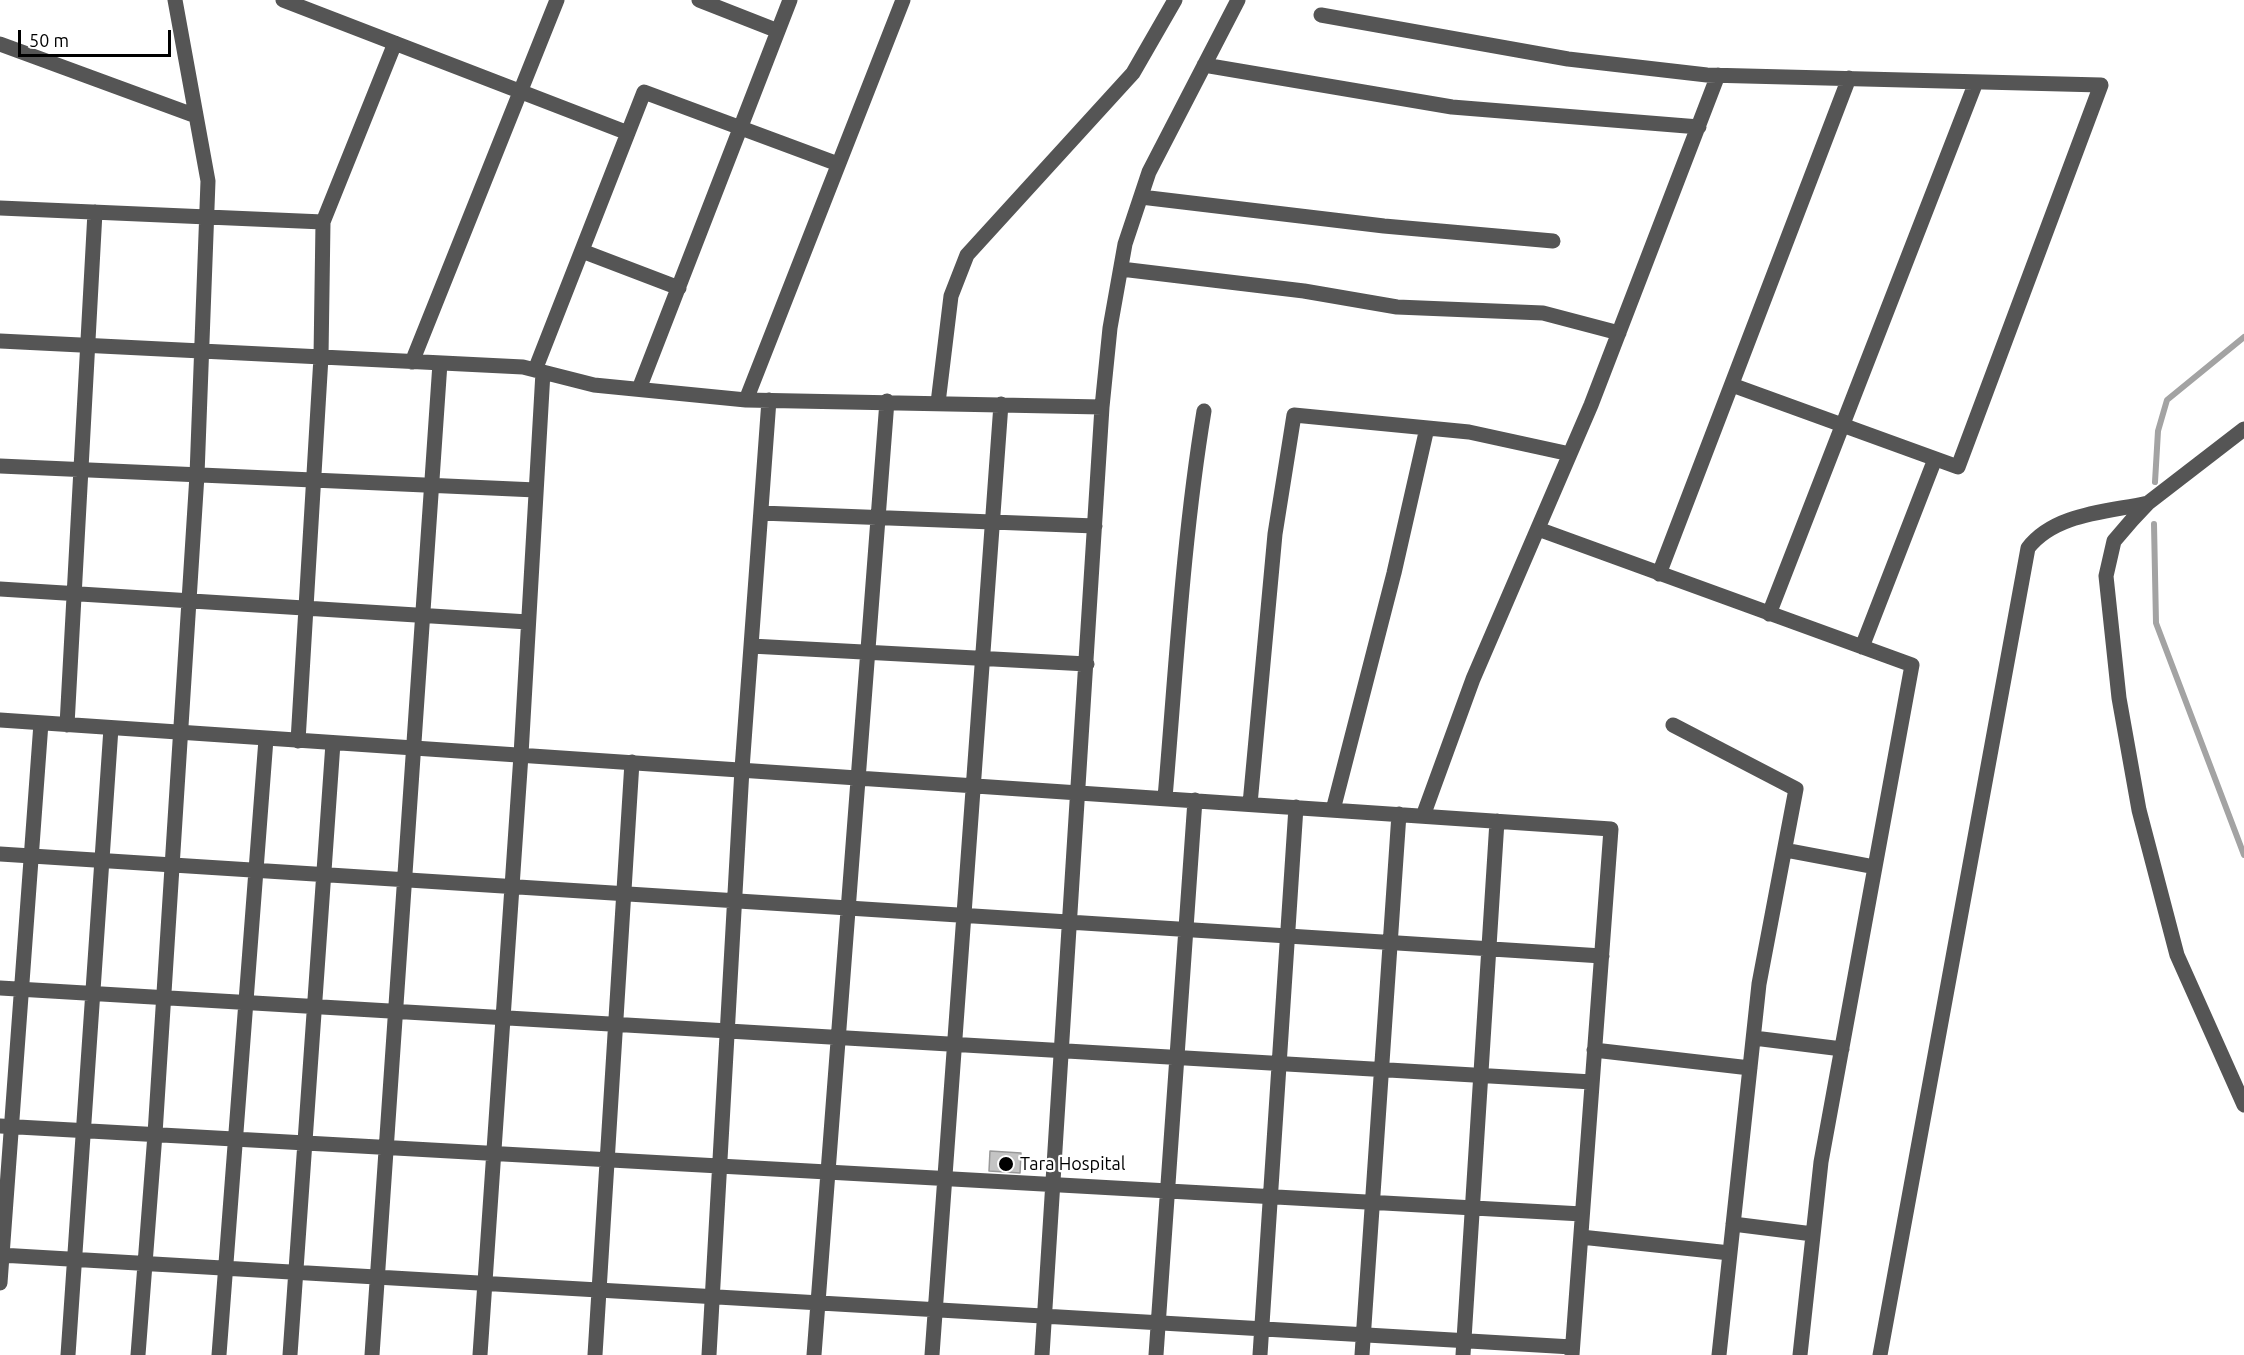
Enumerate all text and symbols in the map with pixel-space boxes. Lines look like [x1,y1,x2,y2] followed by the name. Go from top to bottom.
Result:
[21,18,174,56] scale bar
[29,30,69,50] text: 50 m
[1020,1153,1126,1175] place label: Tara Hospital
[997,1155,1015,1173] marker: Tara Hospital

